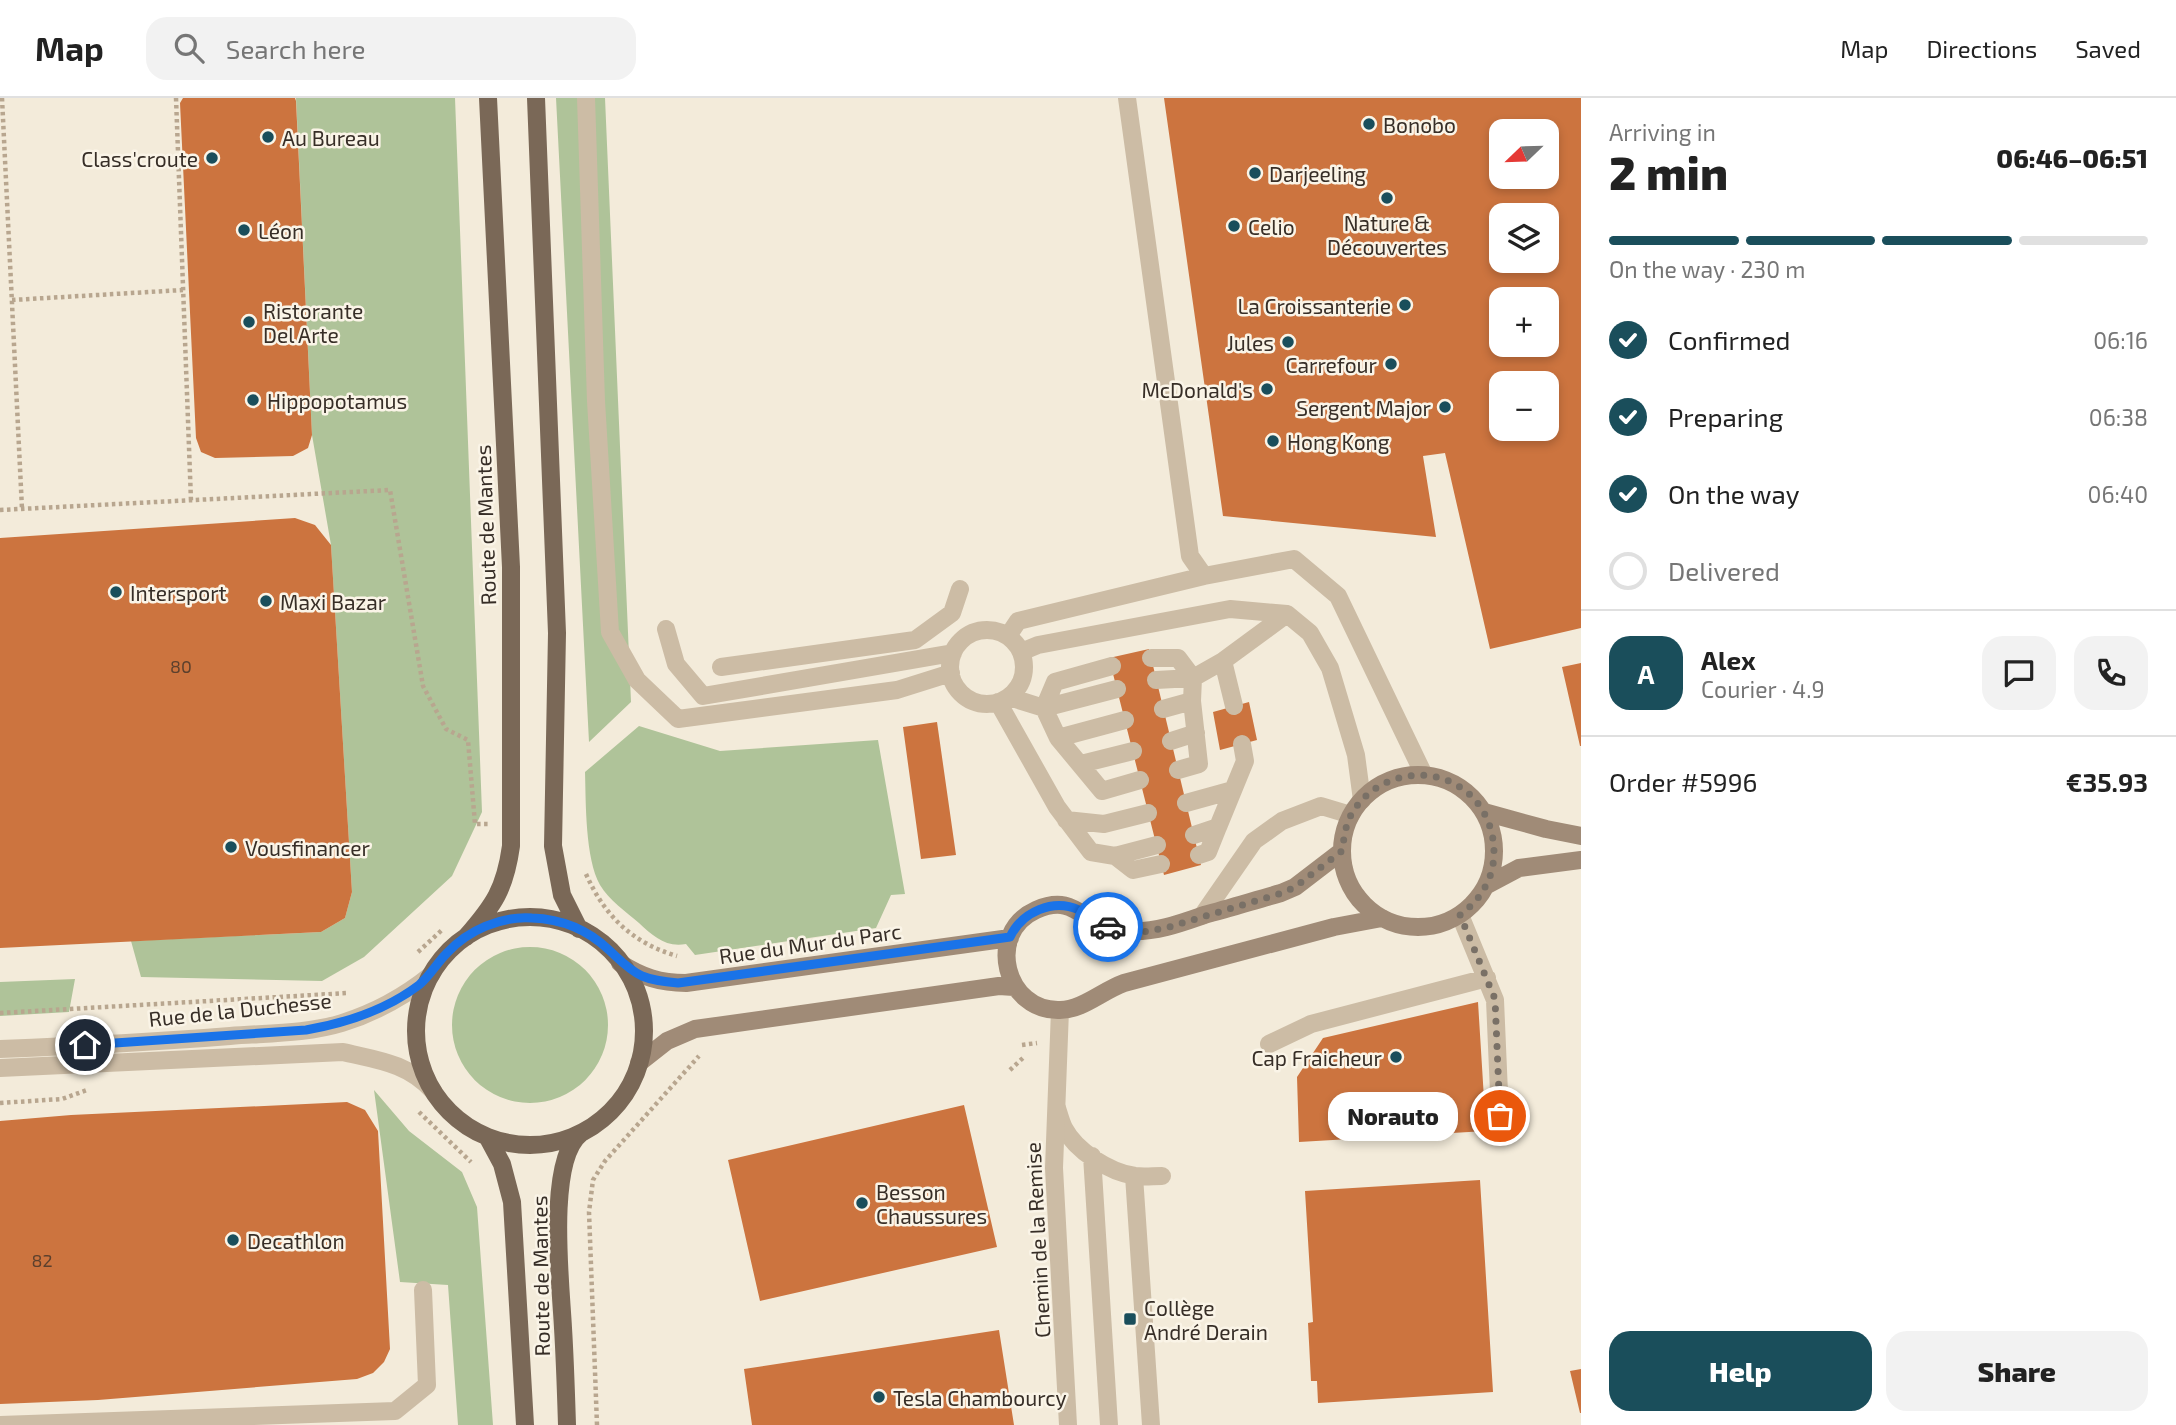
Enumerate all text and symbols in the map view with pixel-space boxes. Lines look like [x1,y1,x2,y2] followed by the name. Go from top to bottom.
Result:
[146,17,636,80] search box
[35,28,104,68] text: Map
[170,29,208,67] icon: search
[226,33,365,64] text: Search here
[1840,34,1888,63] text: Map
[1926,34,2037,63] text: Directions
[2075,34,2141,63] text: Saved
[1383,112,1456,137] place label: Bonobo
[1361,116,1377,132] marker: Bonobo
[1609,118,1716,146] text: Arriving in
[1489,119,1559,189] north arrow
[1489,119,1559,441] map controls
[282,125,380,150] place label: Au Bureau
[260,129,276,145] marker: Au Bureau
[1996,142,2148,173] text: 06:46–06:51
[1609,144,1728,199] text: 2 min
[81,146,198,171] place label: Class'croute
[204,150,220,166] marker: Class'croute
[1269,161,1366,187] place label: Darjeeling
[1247,165,1263,181] marker: Darjeeling
[1379,190,1395,206] marker: Nature & Découvertes
[1489,203,1559,273] button: layers
[1327,210,1447,259] place label: Nature & Découvertes
[1248,214,1295,239] place label: Celio
[258,218,304,243] place label: Léon
[1226,218,1242,234] marker: Celio
[236,222,252,238] marker: Léon
[1609,255,1805,283] text: On the way · 230 m
[1489,287,1559,357] button: +
[1237,293,1391,318] place label: La Croissanterie
[1397,297,1413,313] marker: La Croissanterie
[263,298,363,347] place label: Ristorante Del Arte
[241,314,257,330] marker: Ristorante Del Arte
[1609,321,1647,359] icon: check
[1668,324,1791,355] text: Confirmed
[2093,326,2148,354] text: 06:16
[1227,330,1274,355] place label: Jules
[1280,334,1296,350] marker: Jules
[1286,352,1378,377] place label: Carrefour
[1383,356,1399,372] marker: Carrefour
[1489,371,1559,441] button: −
[1141,377,1253,402] place label: McDonald's
[1259,381,1275,397] marker: McDonald's
[267,388,407,413] place label: Hippopotamus
[245,392,261,408] marker: Hippopotamus
[1296,395,1432,421] place label: Sergent Major
[1609,398,1647,436] icon: check
[1437,399,1453,415] marker: Sergent Major
[1668,401,1783,432] text: Preparing
[2089,403,2148,431] text: 06:38
[1287,429,1390,454] place label: Hong Kong
[1265,433,1281,449] marker: Hong Kong
[470,444,500,606] street label: Route de Mantes
[1609,475,1647,513] icon: check
[1668,478,1799,509] text: On the way
[2088,480,2148,508] text: 06:40
[1668,555,1780,586] text: Delivered
[130,580,227,605] place label: Intersport
[108,584,124,600] marker: Intersport
[280,589,387,614] place label: Maxi Bazar
[258,593,274,609] marker: Maxi Bazar
[1982,636,2056,710] button: chat
[2074,636,2148,710] button: phone
[1701,644,1756,675] text: Alex
[170,655,192,677] house number: 80
[1638,658,1654,689] text: A
[1701,675,1825,703] text: Courier · 4.9
[1609,766,1757,797] text: Order #5996
[2066,766,2148,797] text: €35.93
[245,835,371,860] place label: Vousfinancer
[223,839,239,855] marker: Vousfinancer
[1073,892,1143,962] courier
[1089,908,1127,946] icon: car
[717,918,903,968] street label: Rue du Mur du Parc
[147,987,333,1031] street label: Rue de la Duchesse
[55,1015,115,1075] pin
[66,1026,104,1064] icon: home
[1251,1045,1383,1070] place label: Cap Fraicheur
[1388,1049,1404,1065] marker: Cap Fraicheur
[1470,1086,1530,1146] pin
[1328,1091,1458,1140] callout: Norauto
[1481,1097,1519,1135] icon: bag
[1347,1102,1439,1130] text: Norauto
[1019,1141,1055,1339] street label: Chemin de la Remise
[876,1179,987,1228] place label: Besson Chaussures
[526,1195,554,1357] street label: Route de Mantes
[854,1195,870,1211] marker: Besson Chaussures
[247,1228,345,1253] place label: Decathlon
[225,1232,241,1248] marker: Decathlon
[31,1249,53,1271] house number: 82
[1144,1295,1268,1344] place label: Collège André Derain
[1122,1311,1138,1327] marker: Collège André Derain
[1609,1331,1872,1411] button: Help
[1886,1331,2148,1411] button: Share
[893,1385,1067,1410] place label: Tesla Chambourcy
[871,1389,887,1405] marker: Tesla Chambourcy

